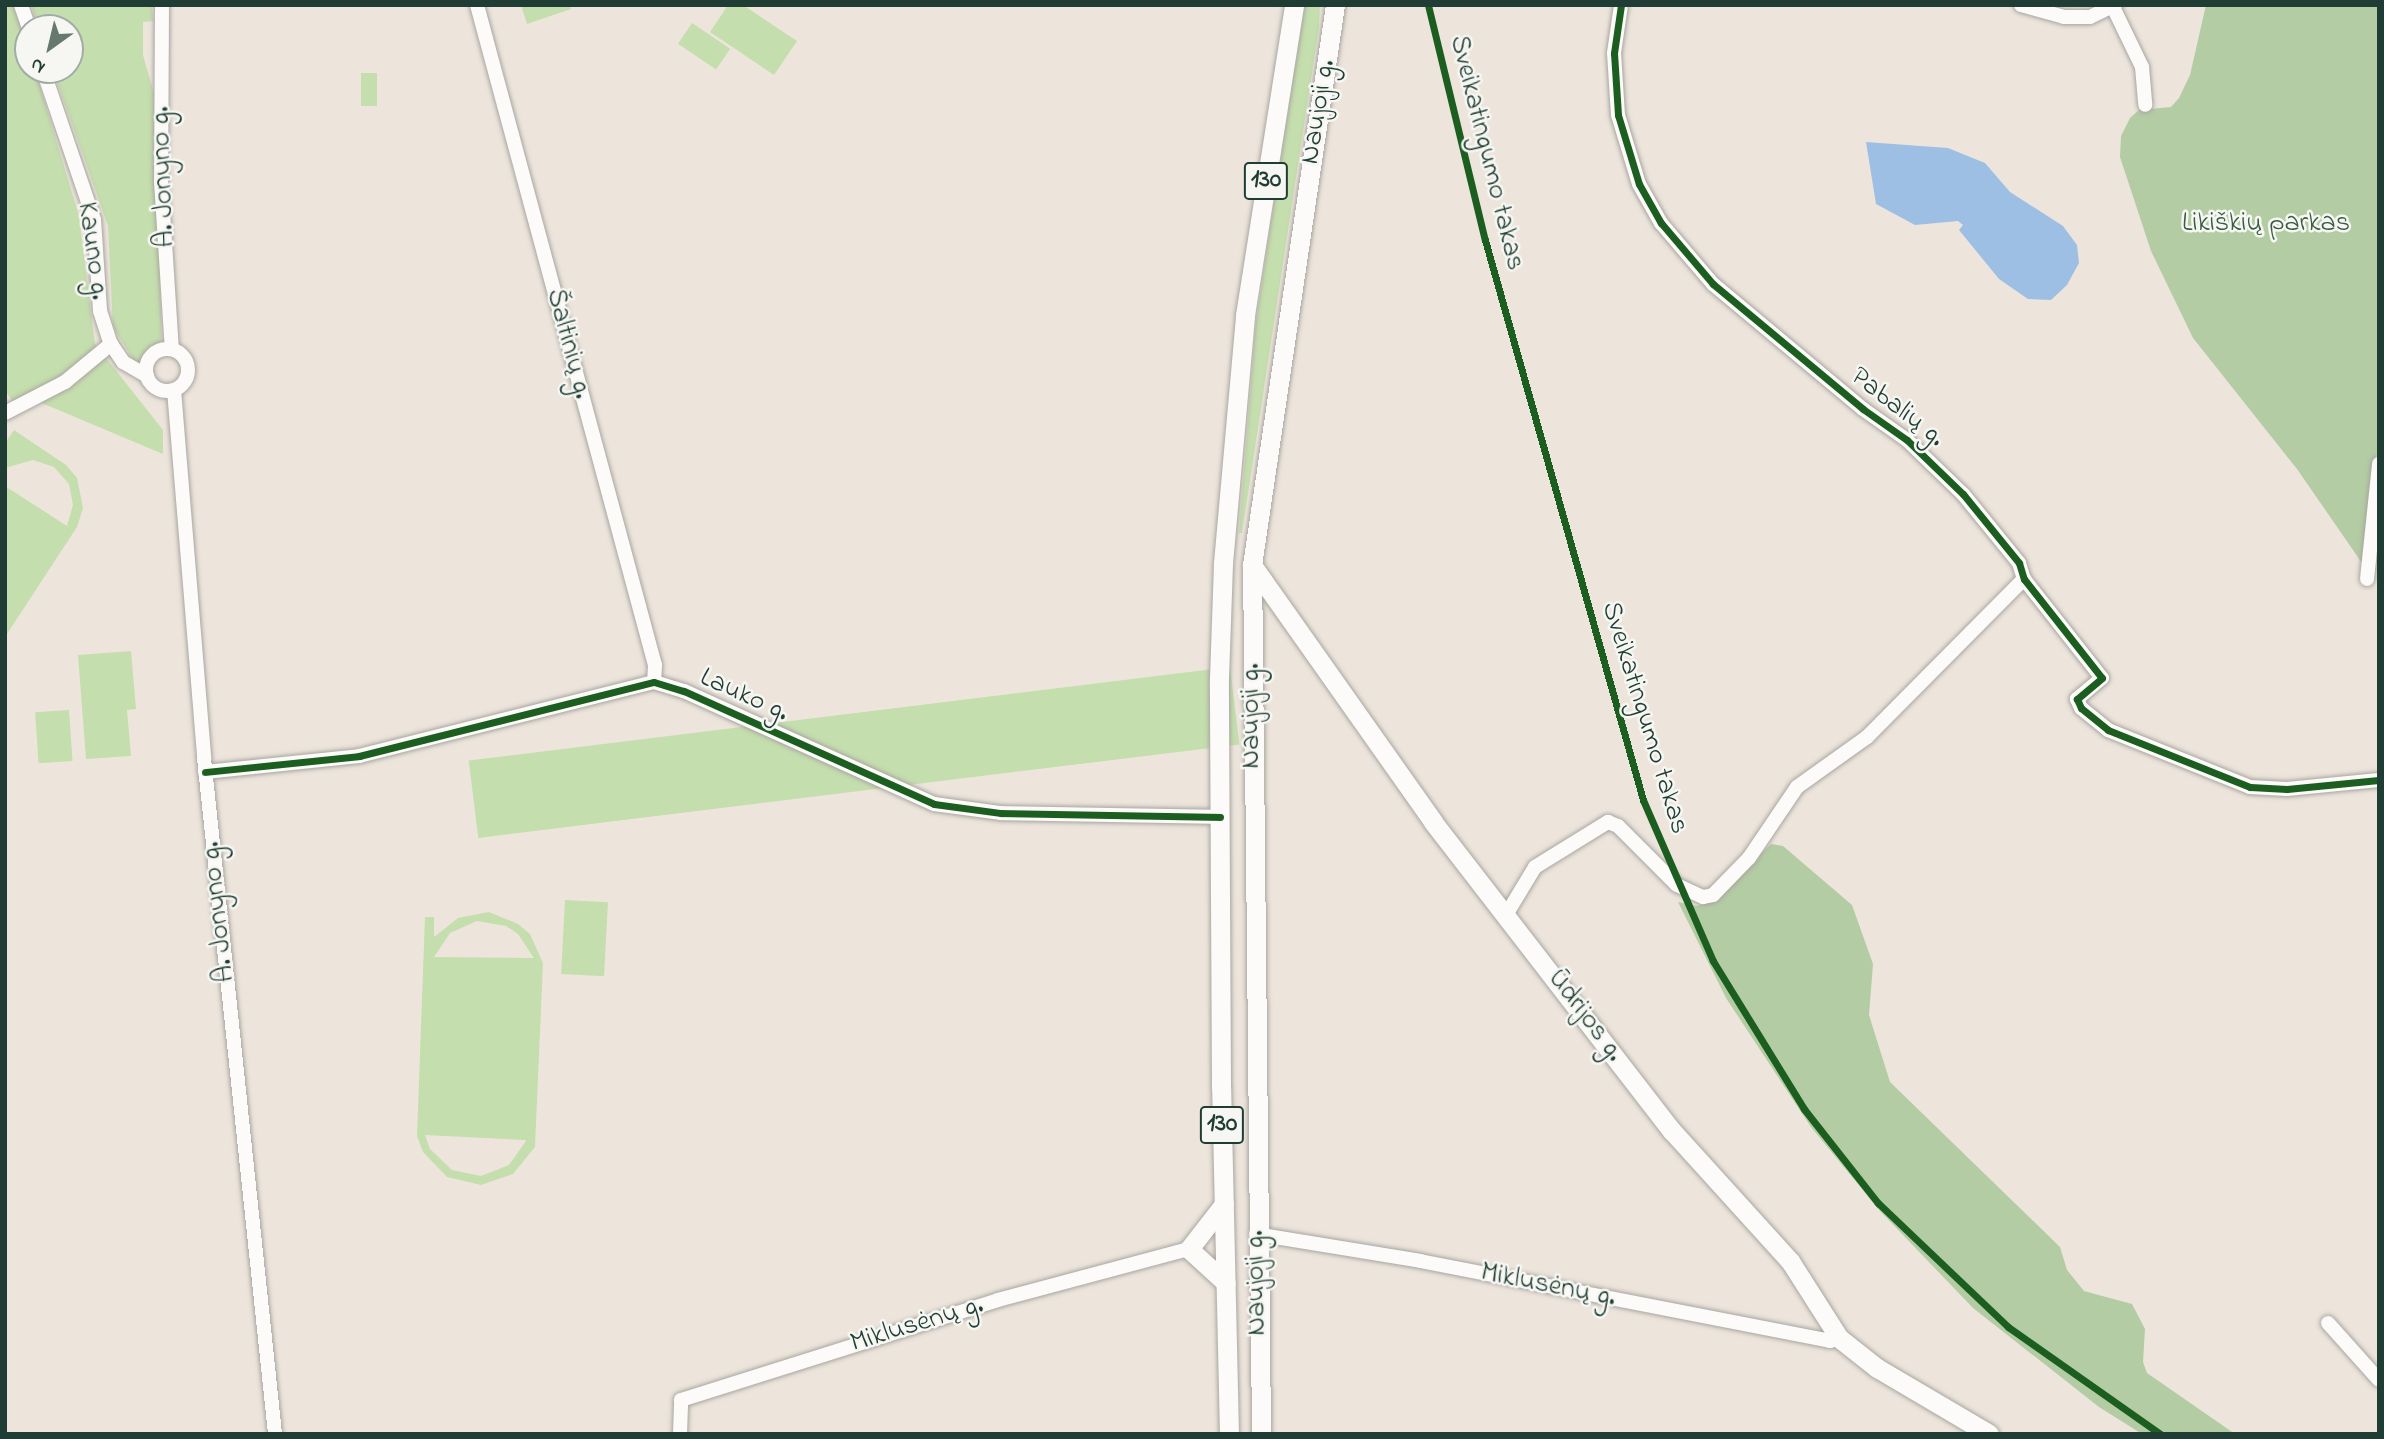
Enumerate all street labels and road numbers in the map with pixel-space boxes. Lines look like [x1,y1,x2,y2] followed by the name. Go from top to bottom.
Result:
[1441,32,1531,274] street label: Sveikatingumo takas
[1294,57,1344,167] street label: Naujoji g.
[145,106,183,248] street label: A. Jonyno g.
[1243,158,1289,204] road number: 130
[69,200,115,302] street label: Kauno g.
[537,285,599,403] street label: Šaltinių g.
[1843,361,1951,455] street label: Pabalių g.
[1593,598,1695,838] street label: Sveikatingumo takas
[694,662,794,730] street label: Lauko g.
[1235,663,1269,769] street label: Naujoji g.
[195,840,243,984] street label: A. Jonyno g.
[1539,963,1631,1069] street label: Ūdrijos g.
[1199,1102,1245,1148] road number: 130
[1239,1230,1275,1336] street label: Naujoji g.
[1478,1256,1618,1316] street label: Miklusėnų g.
[847,1289,987,1361] street label: Miklusėnų g.

